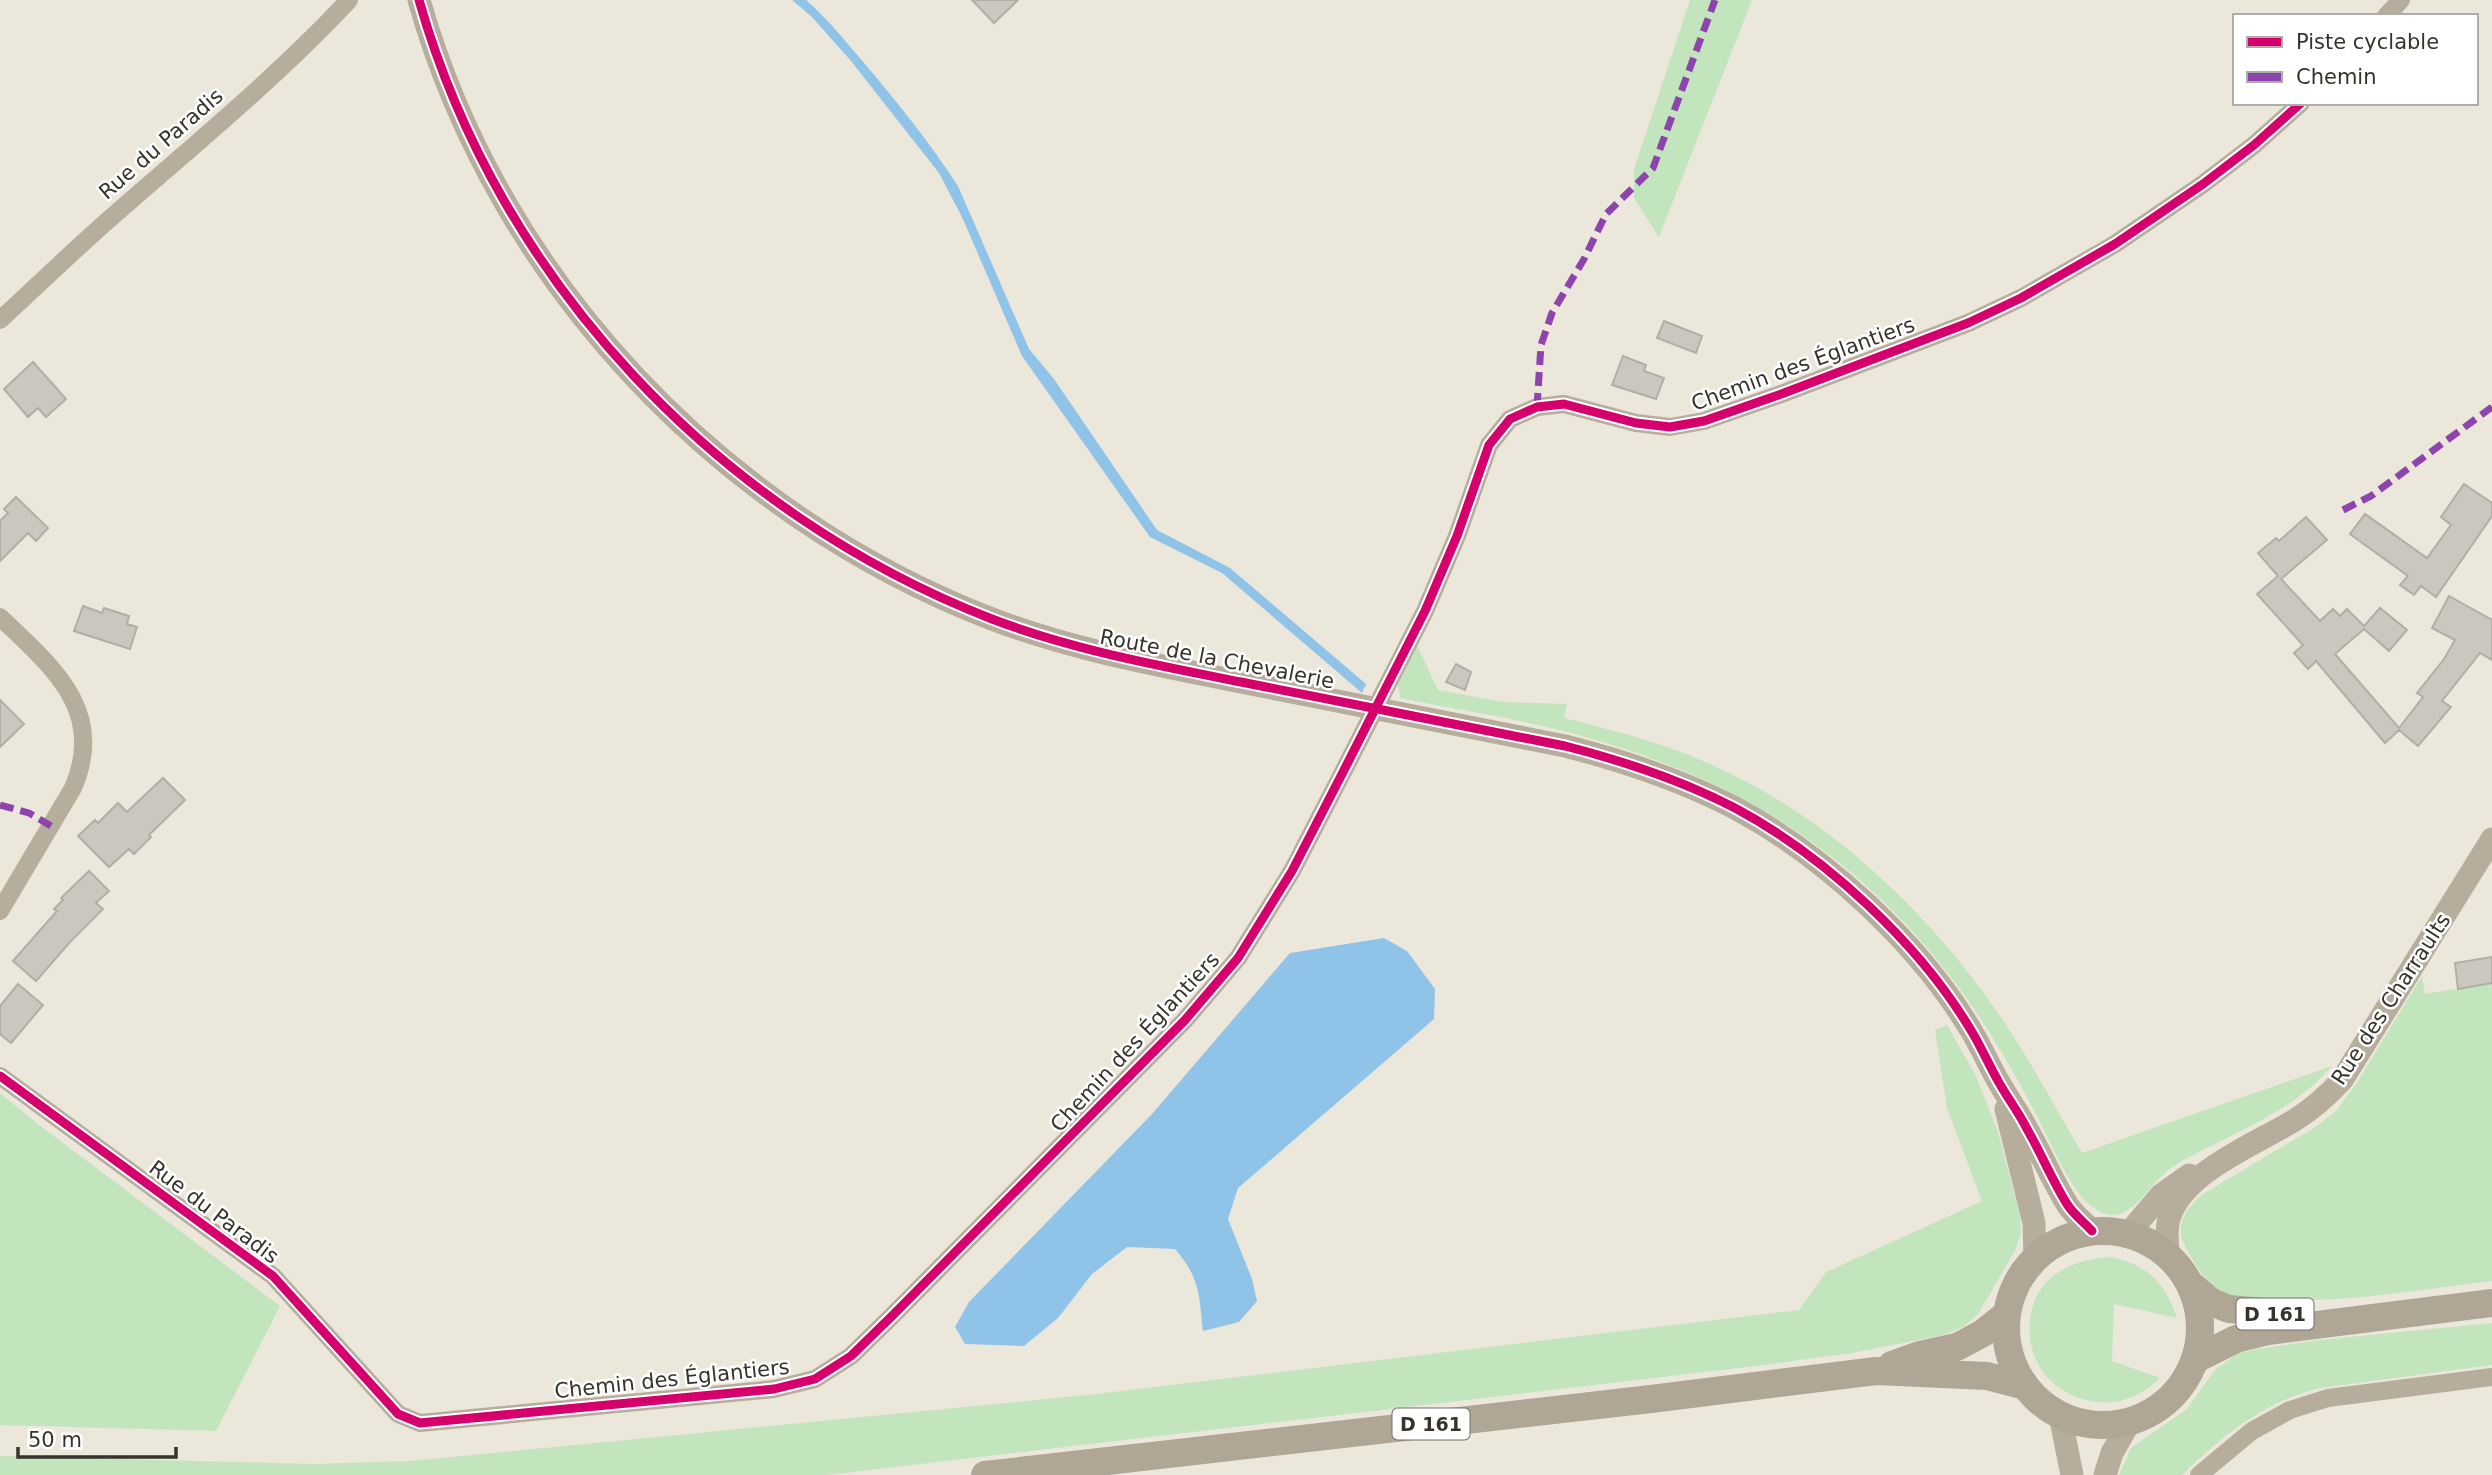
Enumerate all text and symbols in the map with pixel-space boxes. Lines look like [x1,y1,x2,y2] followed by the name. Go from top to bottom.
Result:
[2233,14,2478,105] legend
[2296,30,2439,54] text: Piste cyclable
[2296,65,2377,89] text: Chemin
[94,84,228,204] street label: Rue du Paradis
[1688,311,1918,416] street label: Chemin des Églantiers
[1098,624,1336,694] street label: Route de la Chevalerie
[2327,909,2455,1089] street label: Rue des Charraults
[1045,947,1224,1137] street label: Chemin des Églantiers
[144,1155,284,1269] street label: Rue du Paradis
[2236,1298,2314,1330] road number: D 161
[553,1354,791,1403] street label: Chemin des Églantiers
[1392,1408,1470,1440] road number: D 161
[18,1416,175,1460] scale bar
[28,1428,82,1452] text: 50 m

